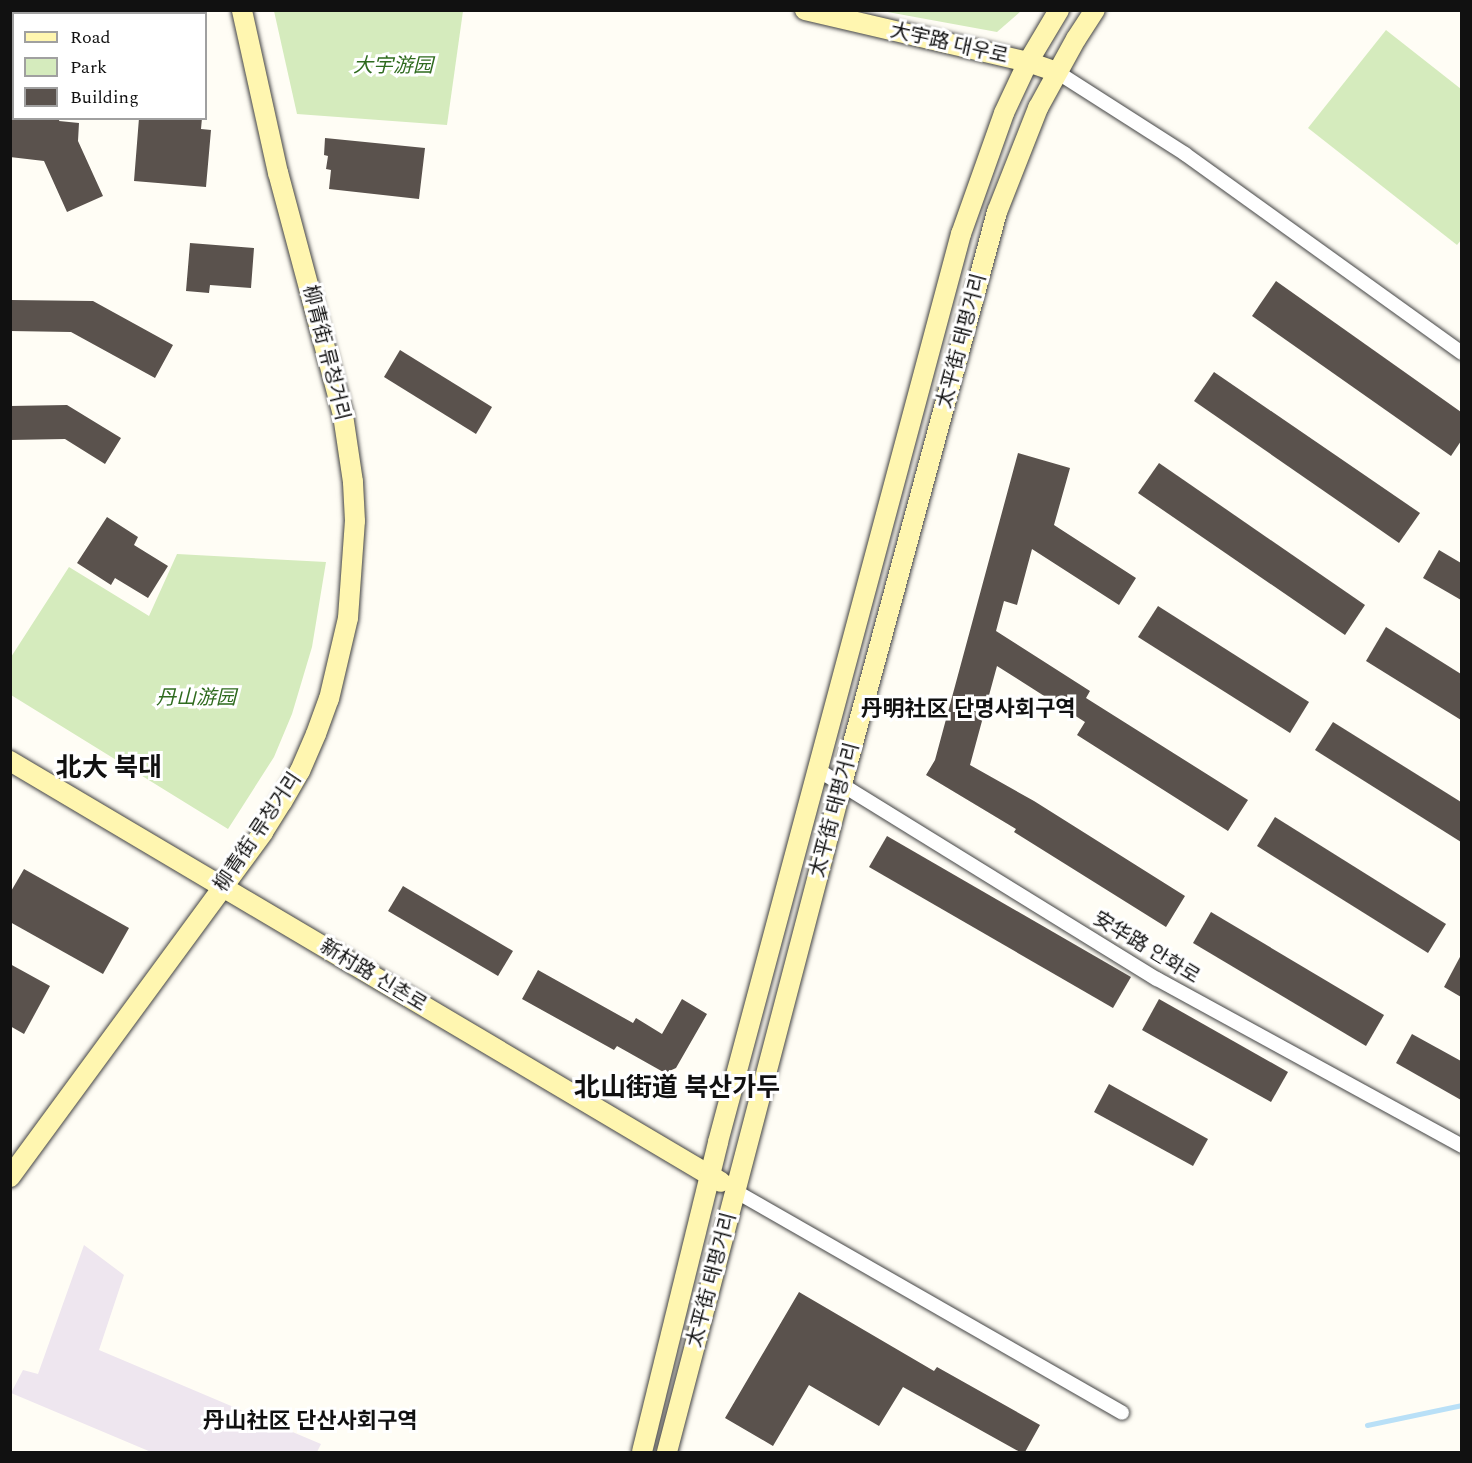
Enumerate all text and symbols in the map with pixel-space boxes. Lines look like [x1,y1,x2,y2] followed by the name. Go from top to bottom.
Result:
[12,12,207,120] legend
[888,19,1010,69] street label: 大宇路 대우로
[70,24,111,51] text: Road
[70,54,107,81] text: Park
[353,54,433,78] park label: 大宇游园
[70,84,139,111] text: Building
[932,271,992,411] street label: 太平街 태평거리
[298,283,354,423] street label: 柳青街 류청거리
[156,686,236,710] park label: 丹山游园
[861,697,1075,723] district label: 丹明社区 단명사회구역
[805,740,865,880] street label: 太平街 태평거리
[56,753,162,785] district label: 北大 북대
[209,768,307,896] street label: 柳青街 류청거리
[1088,907,1204,989] street label: 安华路 안화로
[315,935,431,1017] street label: 新村路 신촌로
[574,1073,780,1105] district label: 北山街道 북산가두
[682,1210,742,1350] street label: 太平街 태평거리
[203,1409,417,1435] district label: 丹山社区 단산사회구역

